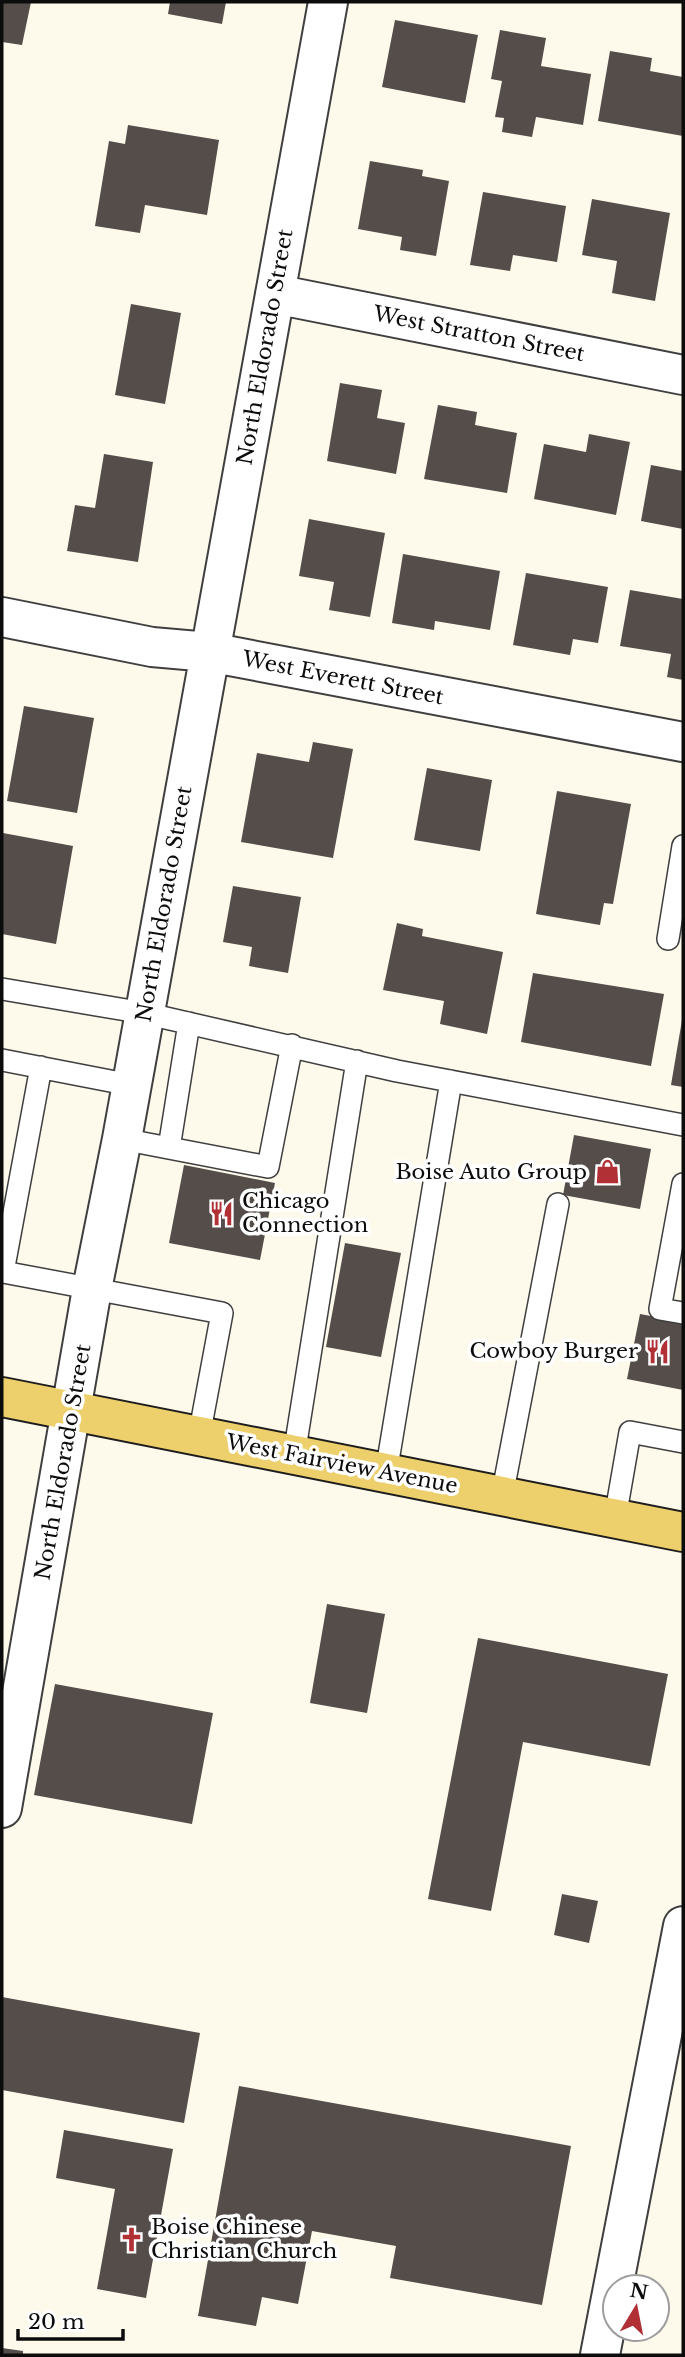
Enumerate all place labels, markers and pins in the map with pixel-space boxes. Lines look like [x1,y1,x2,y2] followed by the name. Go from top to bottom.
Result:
[593,1158,621,1186] shop icon: Boise Auto Group
[395,1159,587,1185] place label: Boise Auto Group
[242,1188,368,1238] place label: Chicago Connection
[208,1199,236,1227] restaurant icon: Chicago Connection
[644,1337,672,1365] restaurant icon: Cowboy Burger
[469,1338,638,1364] place label: Cowboy Burger
[151,2214,337,2264] place label: Boise Chinese Christian Church
[117,2225,145,2253] church icon: Boise Chinese Christian Church

